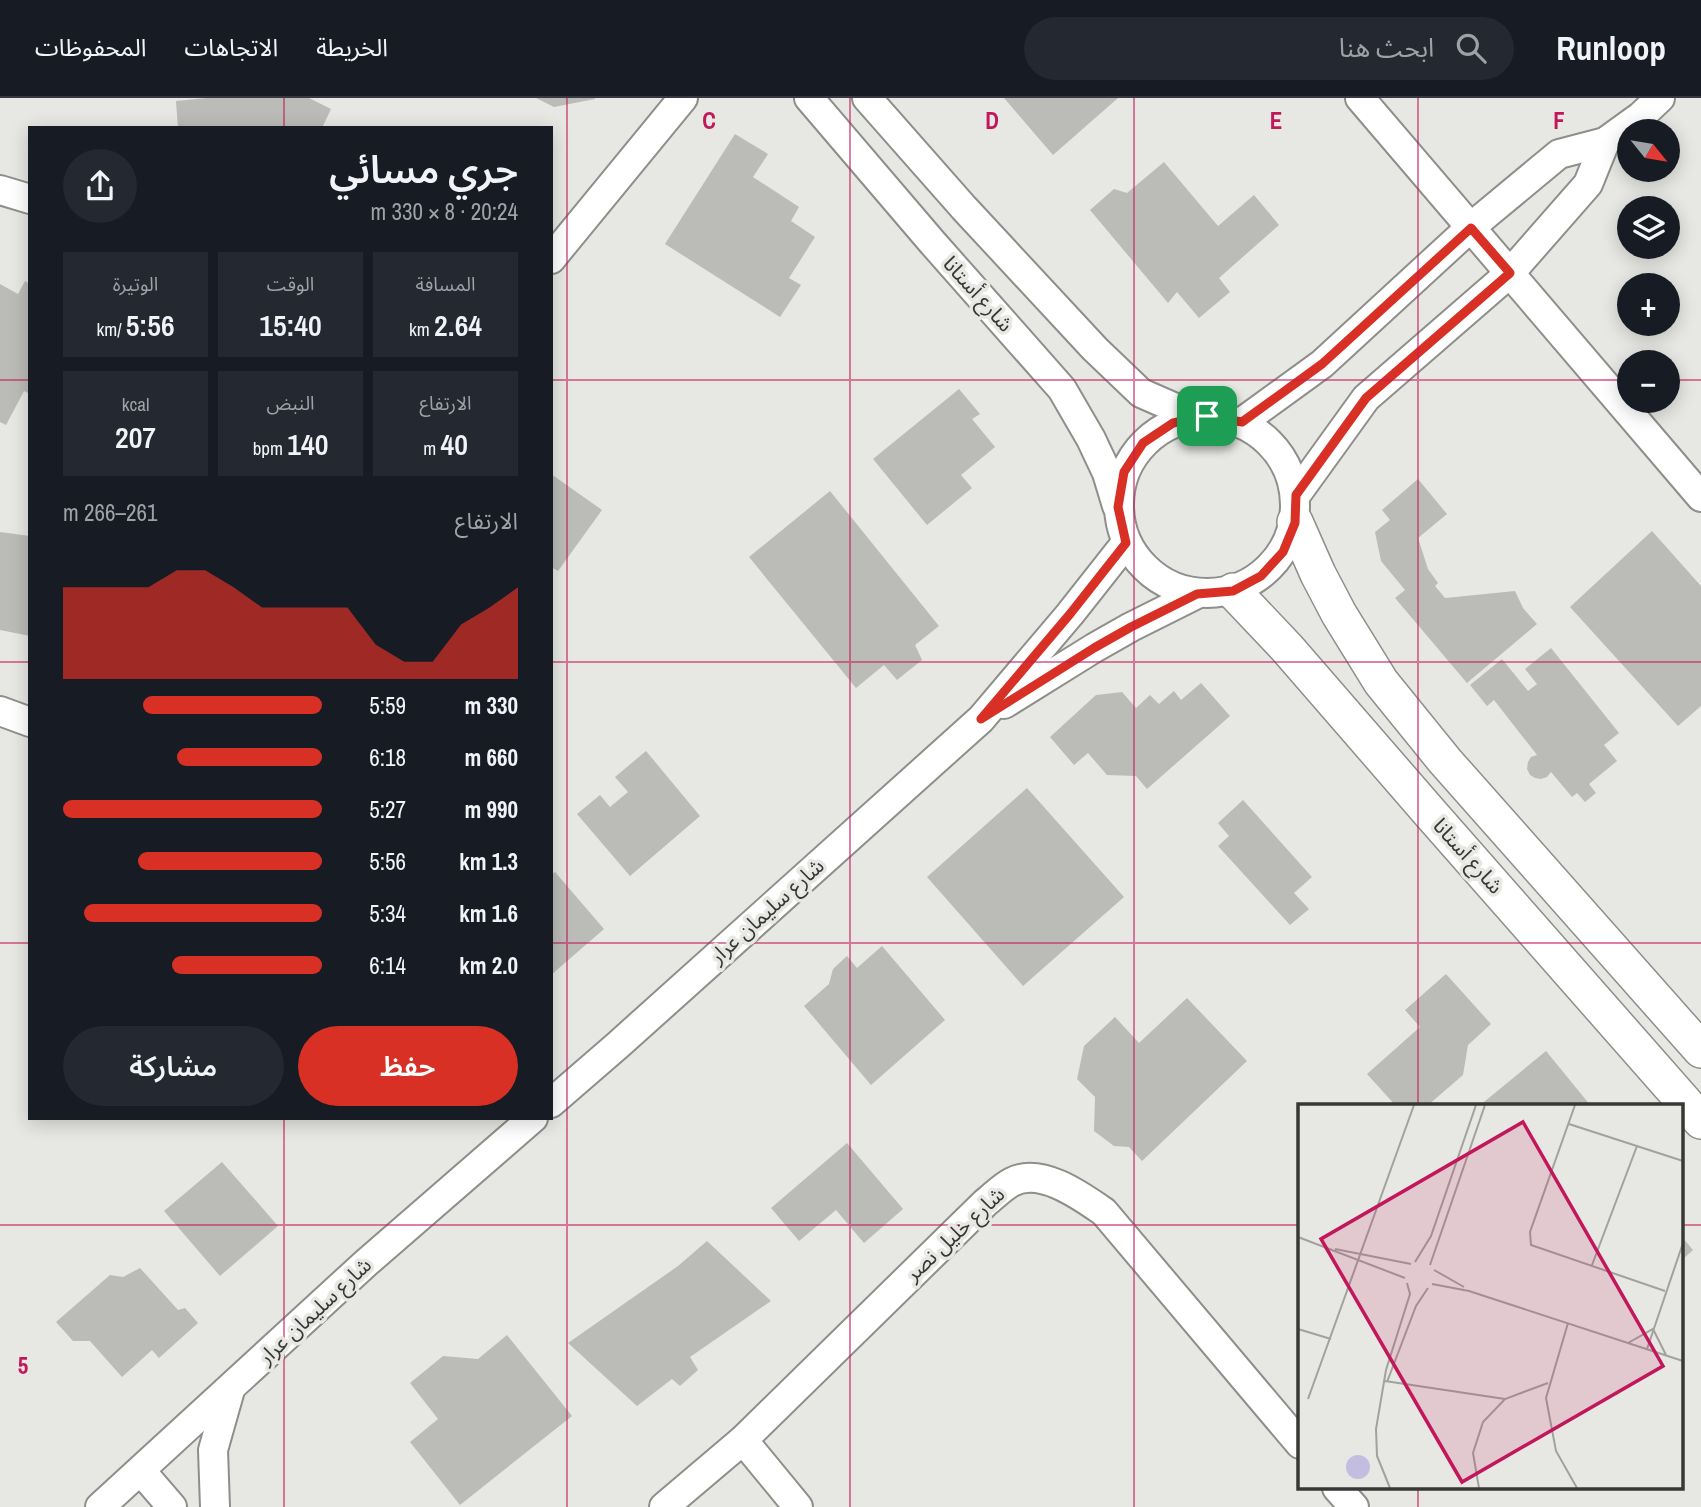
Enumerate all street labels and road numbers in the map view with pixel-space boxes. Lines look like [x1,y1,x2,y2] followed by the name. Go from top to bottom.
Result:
[936,249,1020,339] street label: شارع أستانا
[1426,811,1510,901] street label: شارع أستانا
[702,851,831,971] street label: شارع سليمان عرار
[898,1180,1011,1289] street label: شارع خليل نصر
[251,1251,378,1372] street label: شارع سليمان عرار

